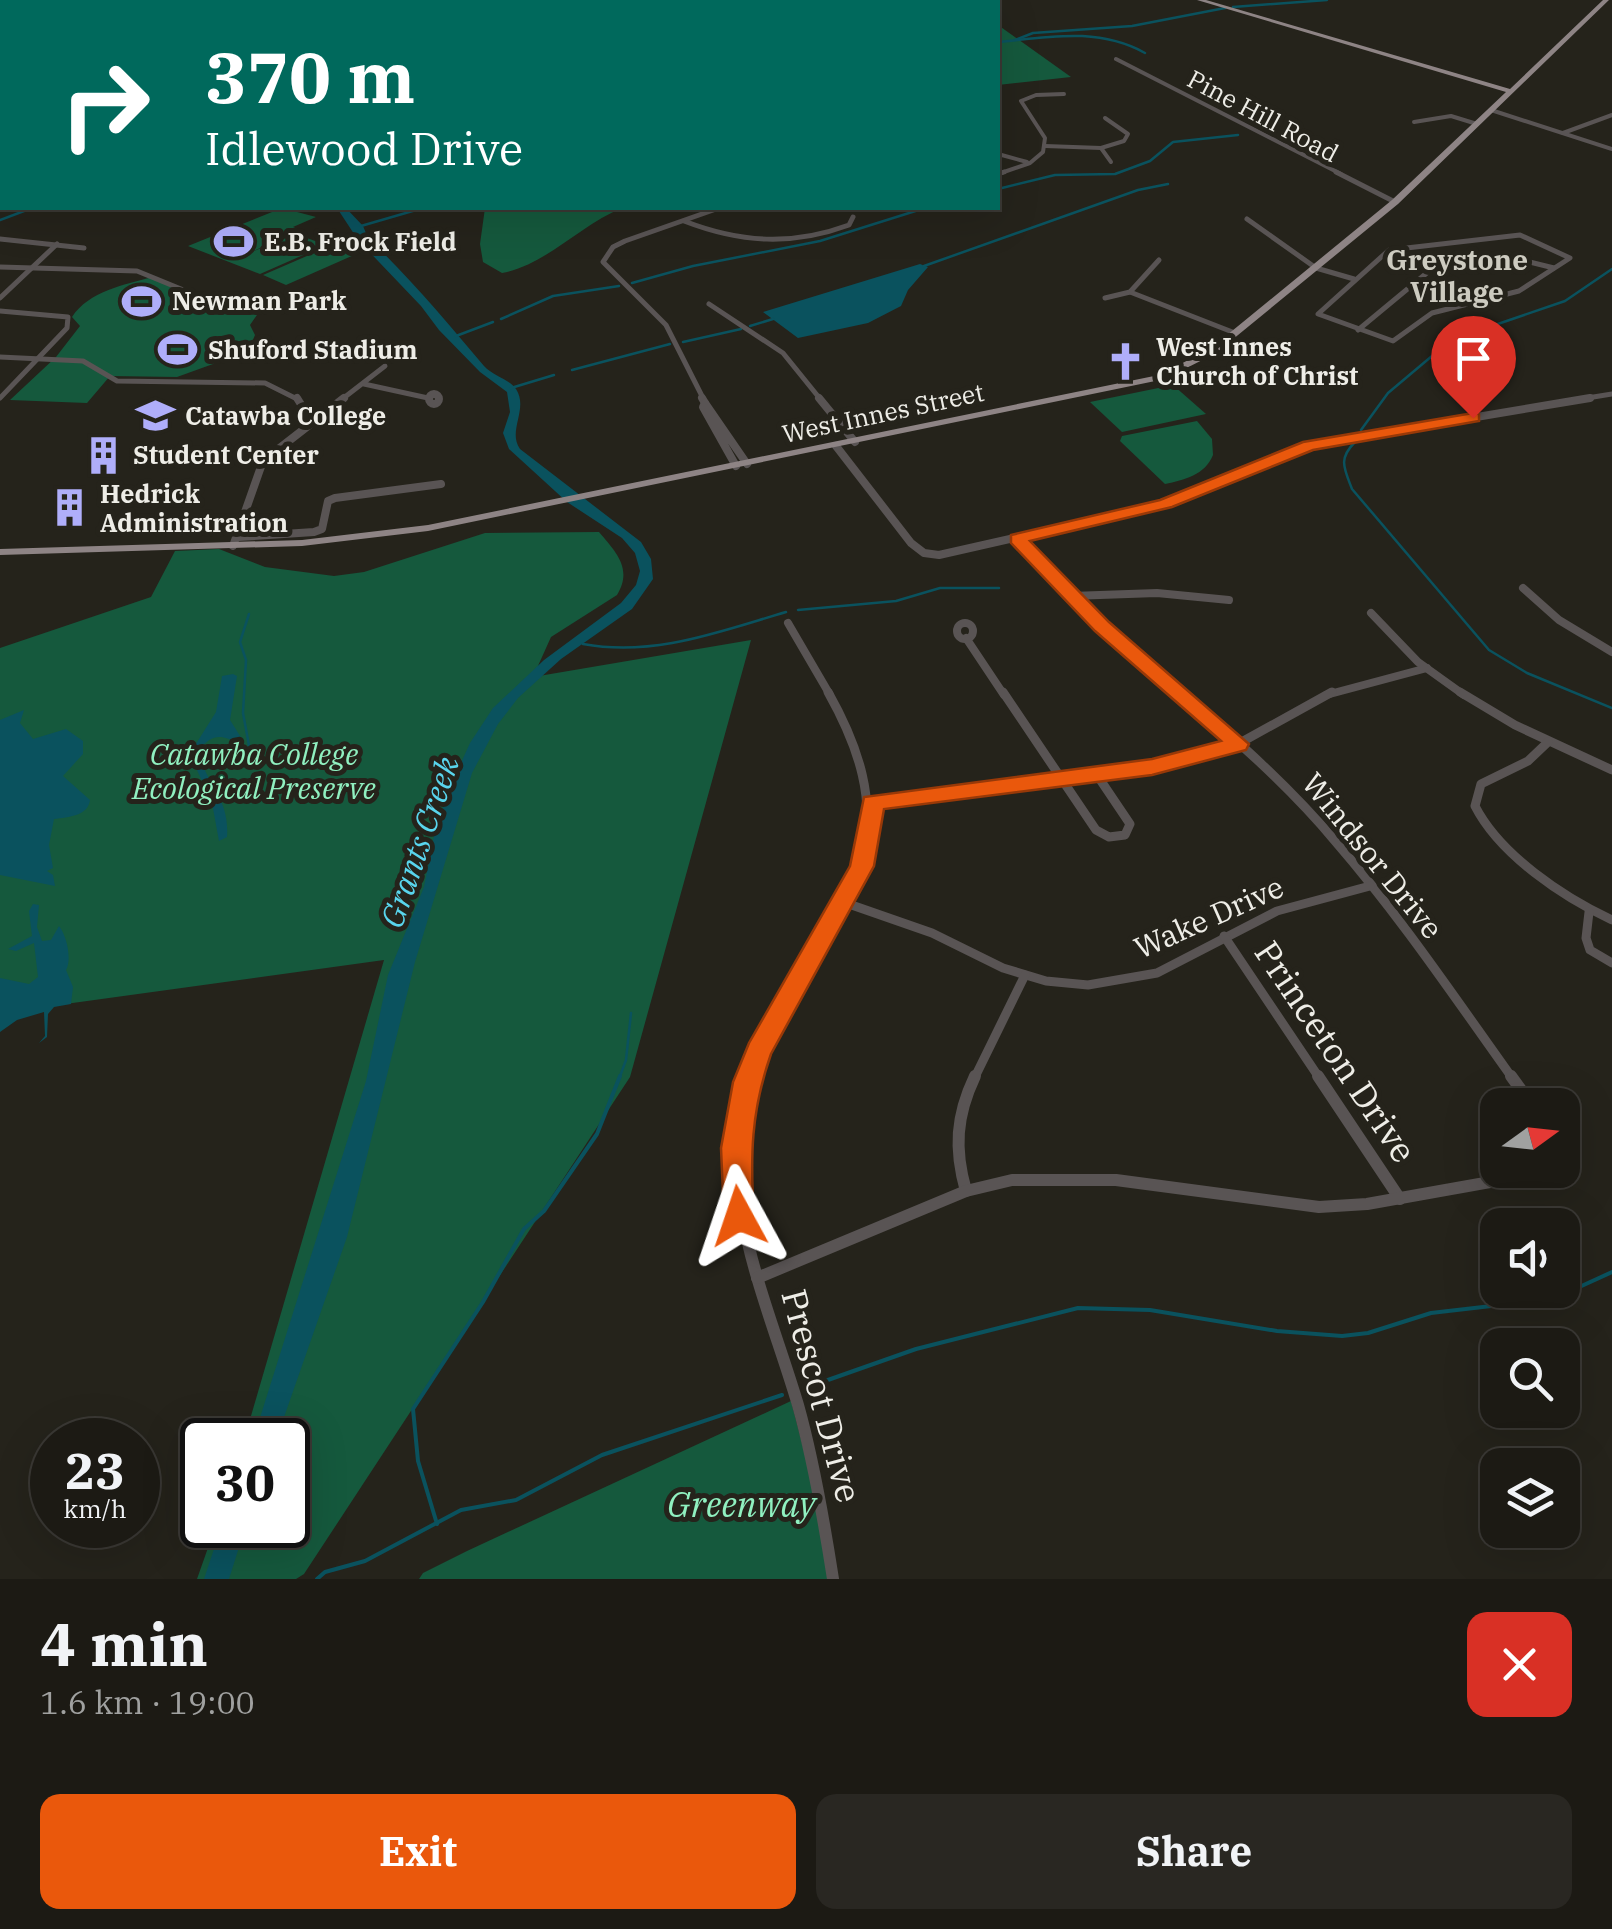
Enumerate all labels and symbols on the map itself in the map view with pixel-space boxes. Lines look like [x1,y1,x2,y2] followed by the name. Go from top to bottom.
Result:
[1182,62,1345,169] street label: Pine Hill Road
[213,221,255,263] sports icon: E.B. Frock Field
[264,225,457,258] place label: E.B. Frock Field
[1386,241,1528,310] district label: Greystone Village
[121,280,163,322] sports icon: Newman Park
[172,284,347,317] place label: Newman Park
[1431,316,1516,419] pin
[157,329,199,371] sports icon: Shuford Stadium
[1156,330,1358,392] place label: West Innes Church of Christ
[208,333,418,366] place label: Shuford Stadium
[1105,340,1147,382] church icon: West Innes Church of Christ
[779,375,987,450] street label: West Innes Street
[134,395,176,437] school or university icon: Catawba College
[185,399,386,432] place label: Catawba College
[82,434,124,476] building icon: Student Center
[133,438,319,471] place label: Student Center
[100,477,288,539] place label: Hedrick Administration
[49,487,91,529] building icon: Hedrick Administration
[131,734,376,807] park label: Catawba College Ecological Preserve
[370,750,468,933] water label: Grants Creek
[1294,764,1452,946] street label: Windsor Drive
[1128,866,1289,967] street label: Wake Drive
[1245,932,1427,1171] street label: Princeton Drive
[1480,1088,1580,1188] north arrow
[687,1164,791,1268] position arrow
[771,1284,873,1508] street label: Prescot Drive
[180,1418,310,1548] speed limit sign: 30
[667,1481,818,1527] park label: Greenway

